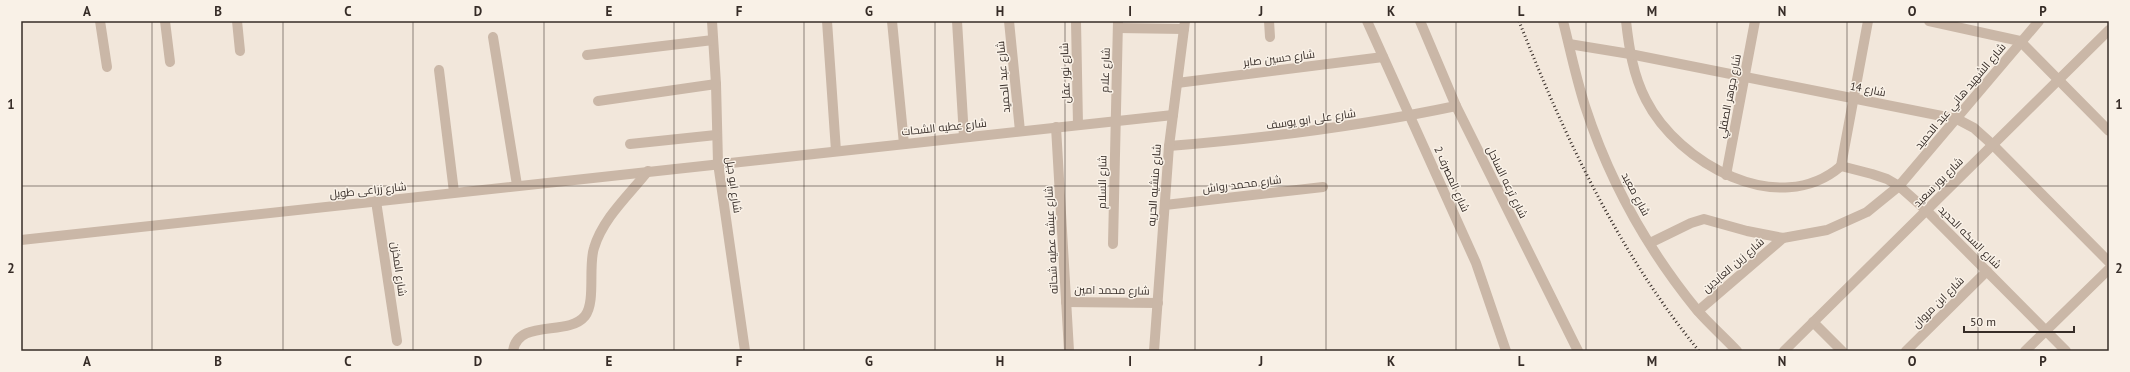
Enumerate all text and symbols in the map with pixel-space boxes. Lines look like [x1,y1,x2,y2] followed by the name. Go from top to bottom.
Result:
[83,3,91,20] text: A
[214,3,222,20] text: B
[344,3,352,20] text: C
[474,3,482,20] text: D
[606,3,613,20] text: E
[736,3,743,20] text: F
[865,3,873,20] text: G
[996,3,1004,20] text: H
[1128,3,1132,20] text: I
[1258,3,1263,20] text: J
[1387,3,1395,20] text: K
[1518,3,1525,20] text: L
[1647,3,1657,20] text: M
[1778,3,1786,20] text: N
[1908,3,1917,20] text: O
[2039,3,2047,20] text: P
[993,40,1014,113] street label: شارع عبد الحميد
[1911,40,2010,153] street label: شارع الشهيد هاني عبد الحميد
[1057,42,1074,104] street label: شارع نور عقل
[1097,47,1114,93] street label: شارع علام
[1241,47,1316,70] street label: شارع حسين صابر
[1714,53,1746,140] street label: شارع جوهر الصقلي
[1849,79,1887,100] street label: شارع 14
[7,96,15,113] text: 1
[2115,96,2123,113] text: 1
[1265,106,1357,133] street label: شارع على ابو يوسف
[901,116,987,139] street label: شارع عطيه الشحات
[1144,143,1165,227] street label: شارع منشيه الحريه
[1430,144,1473,214] street label: شارع المصرف 2
[1483,144,1531,221] street label: شارع ترعه الساحل
[1910,154,1966,210] street label: شارع بور سعيد
[1095,155,1110,209] street label: شارع السلام
[722,156,745,214] street label: شارع ابو جبل
[1618,170,1653,219] street label: شارع معبد
[1202,172,1282,197] street label: شارع محمد رواش
[329,179,407,202] street label: شارع زراعى طويل
[1041,186,1062,294] street label: شارع عيشه عطيه شحاته
[1935,203,2004,272] street label: شارع السكه الحديد
[1699,234,1767,296] street label: شارع زين العابدين
[387,241,410,297] street label: شارع المخزن
[7,260,15,277] text: 2
[2115,260,2123,277] text: 2
[1909,273,1967,331] street label: شارع ابن مروان
[1074,282,1150,299] street label: شارع محمد امين
[1964,308,2074,334] scale bar
[1970,314,1996,329] text: 50 m
[83,353,91,370] text: A
[214,353,222,370] text: B
[344,353,352,370] text: C
[474,353,482,370] text: D
[606,353,613,370] text: E
[736,353,743,370] text: F
[865,353,873,370] text: G
[996,353,1004,370] text: H
[1128,353,1132,370] text: I
[1258,353,1263,370] text: J
[1387,353,1395,370] text: K
[1518,353,1525,370] text: L
[1647,353,1657,370] text: M
[1778,353,1786,370] text: N
[1908,353,1917,370] text: O
[2039,353,2047,370] text: P

